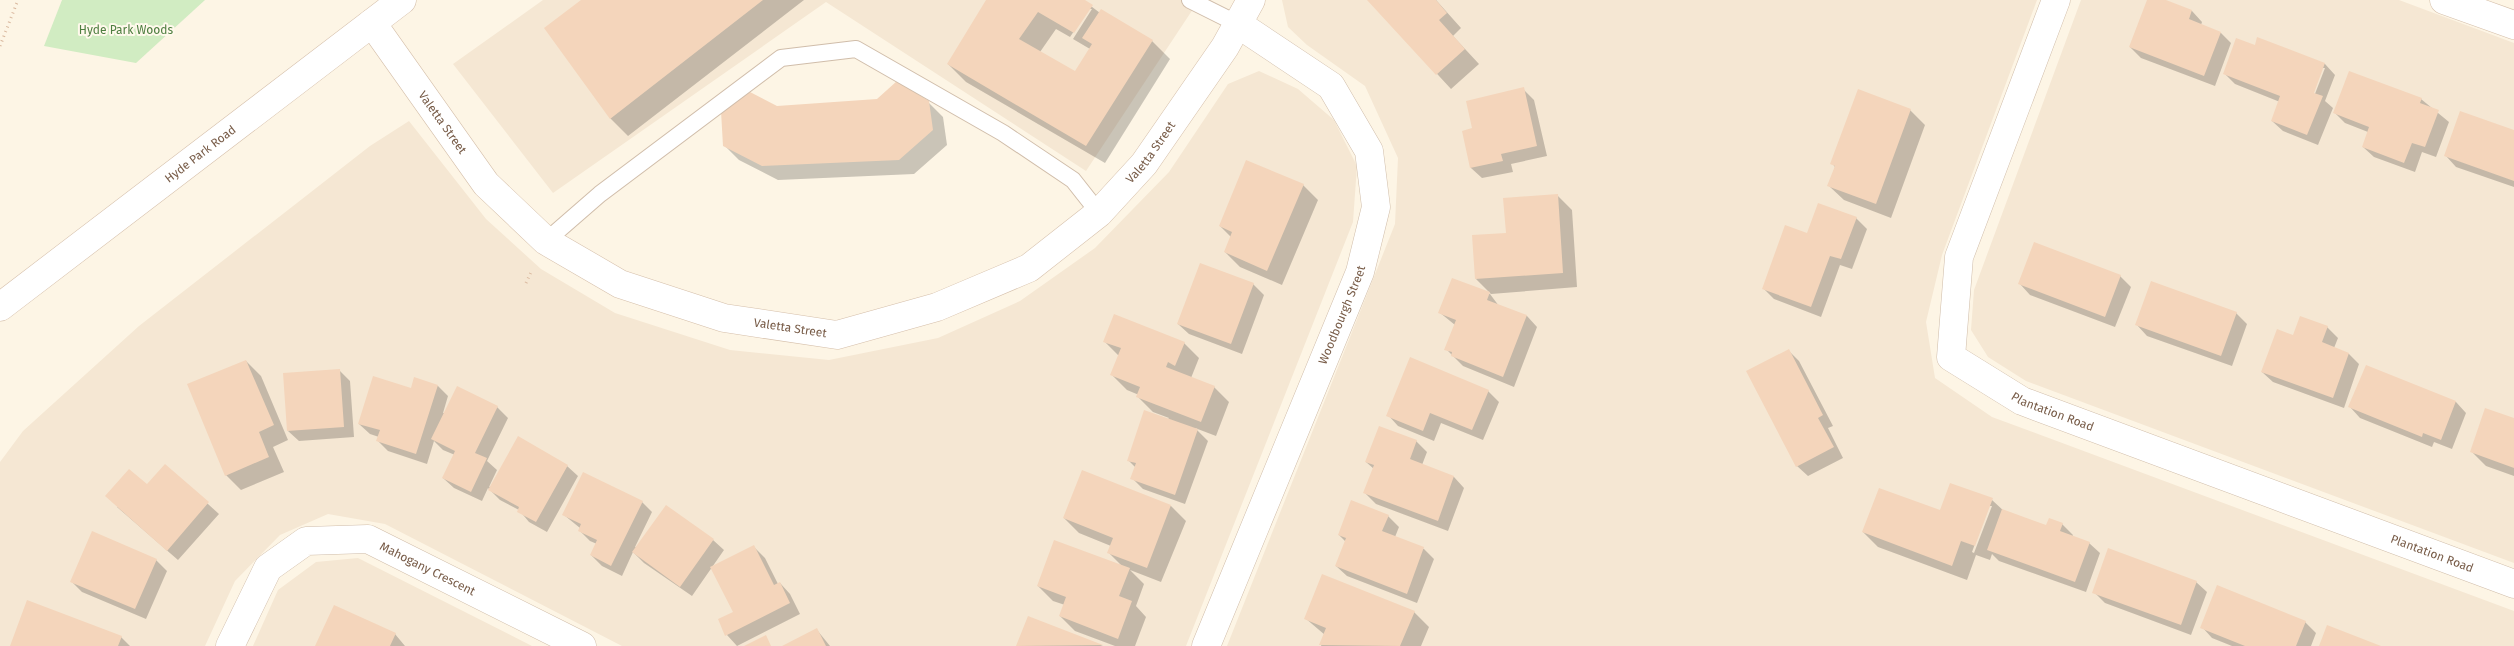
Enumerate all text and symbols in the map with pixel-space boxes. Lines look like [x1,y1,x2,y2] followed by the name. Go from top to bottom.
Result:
[79,23,174,37] park label: Hyde Park Woods
[416,89,470,157] street label: Valetta Street
[1123,118,1179,186] street label: Valetta Street
[162,123,238,186] street label: Hyde Park Road
[1316,263,1368,367] street label: Woodbourgh Street
[753,316,828,340] street label: Valetta Street
[2009,389,2096,434] street label: Plantation Road
[2389,532,2475,575] street label: Plantation Road
[377,539,478,599] street label: Mahogany Crescent

